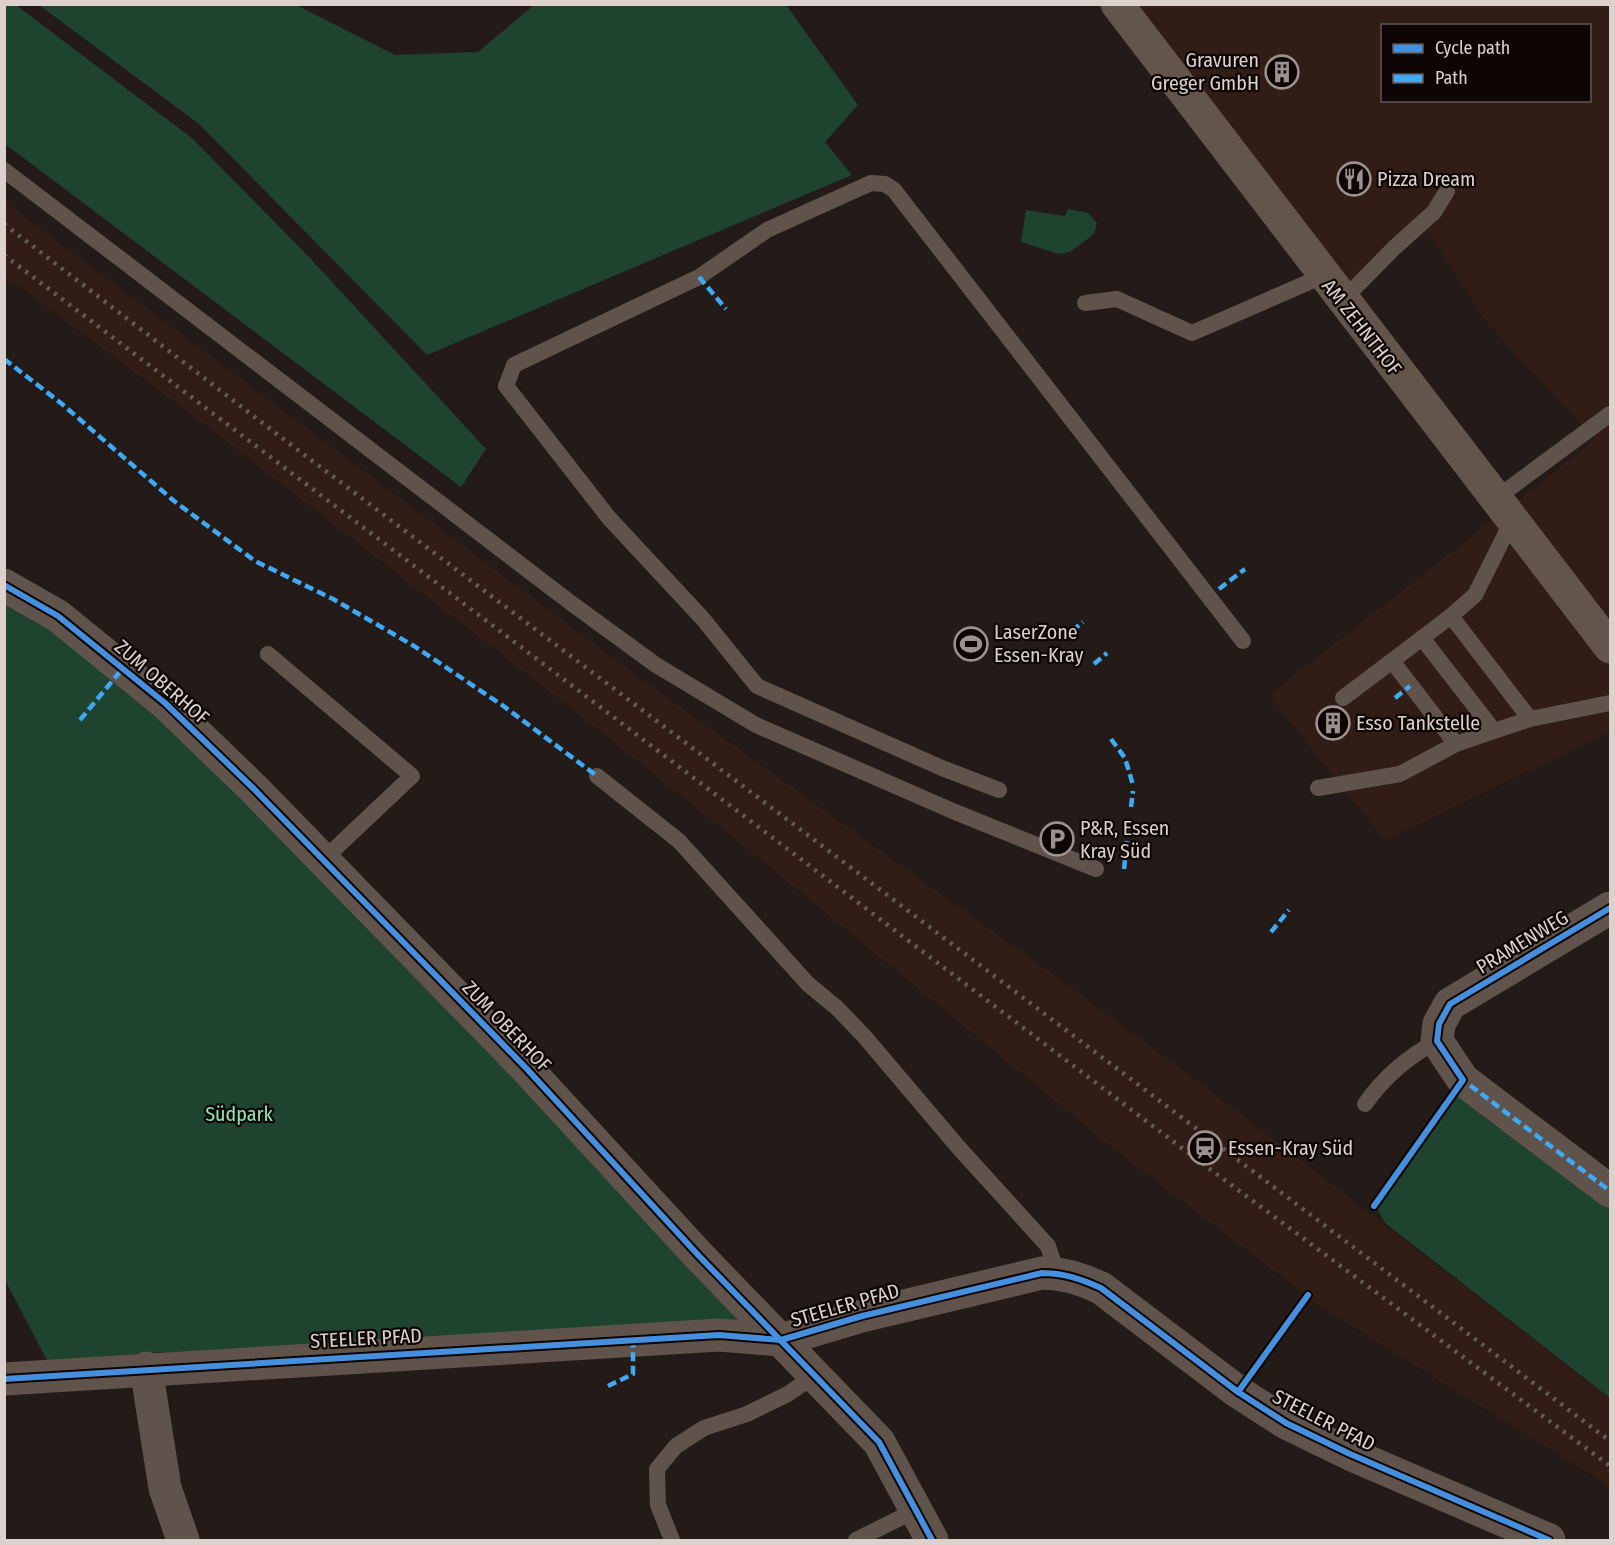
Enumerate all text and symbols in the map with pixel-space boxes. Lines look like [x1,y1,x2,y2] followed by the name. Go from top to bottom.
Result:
[1381,24,1591,102] legend
[1435,37,1510,59] text: Cycle path
[1151,48,1259,95] place label: Gravuren Greger GmbH
[1264,54,1300,90] building icon: Gravuren Greger GmbH
[1435,67,1468,89] text: Path
[1336,161,1372,197] restaurant icon: Pizza Dream
[1377,167,1475,191] place label: Pizza Dream
[1317,274,1407,380] street label: AM ZEHNTHOF
[994,620,1083,667] place label: LaserZone Essen-Kray
[953,626,989,662] sports icon: LaserZone Essen-Kray
[110,635,214,730] street label: ZUM OBERHOF
[1315,705,1351,741] building icon: Esso Tankstelle
[1356,711,1480,735] place label: Esso Tankstelle
[1080,816,1169,863] place label: P&R, Essen Kray Süd
[1039,821,1075,857] parking icon: P&R, Essen Kray Süd
[1472,905,1572,979] street label: PRAMENWEG
[458,976,556,1077] street label: ZUM OBERHOF
[205,1102,274,1126] park label: Südpark
[1187,1130,1223,1166] station icon: Essen-Kray Süd
[1228,1136,1353,1160] place label: Essen-Kray Süd
[788,1278,902,1332] street label: STEELER PFAD
[310,1323,422,1353] street label: STEELER PFAD
[1269,1384,1379,1456] street label: STEELER PFAD

